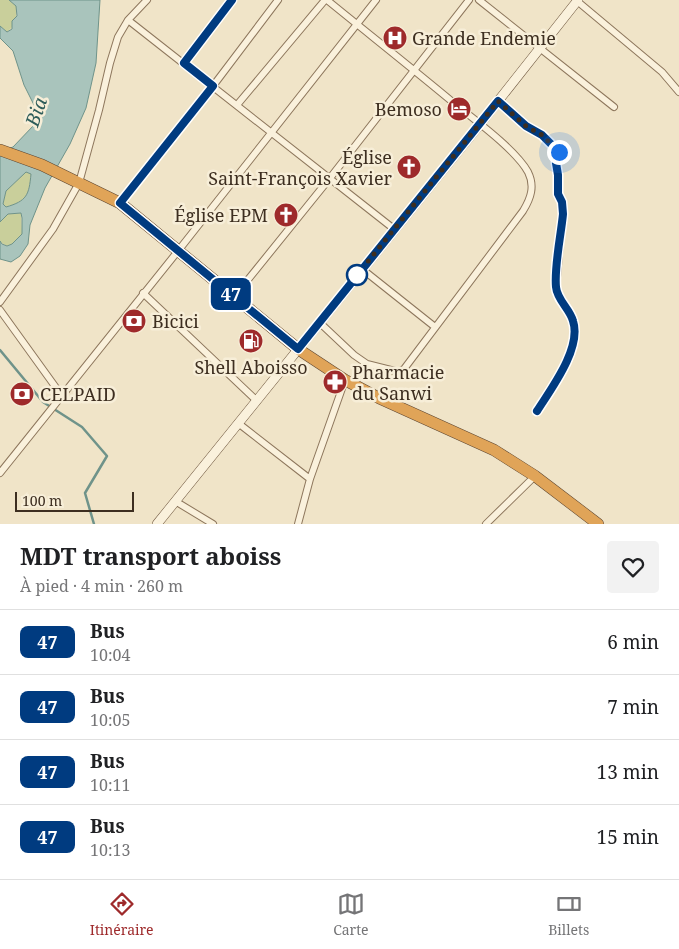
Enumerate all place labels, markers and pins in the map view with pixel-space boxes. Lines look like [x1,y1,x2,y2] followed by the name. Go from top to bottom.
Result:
[382,25,408,51] hospital icon: Grande Endemie
[412,26,556,50] place label: Grande Endemie
[446,96,472,122] hotel icon: Bemoso
[375,97,442,121] place label: Bemoso
[208,145,393,190] place label: Église Saint-François Xavier
[396,154,422,180] church icon: Église Saint-François Xavier
[273,202,299,228] church icon: Église EPM
[174,203,268,227] place label: Église EPM
[346,264,368,286] unlabelled marker
[121,308,147,334] bank icon: Bicici
[152,309,199,333] place label: Bicici
[238,328,264,354] fuel station icon: Shell Aboisso
[194,355,308,379] place label: Shell Aboisso
[352,360,444,405] place label: Pharmacie du Sanwi
[322,369,348,395] pharmacy icon: Pharmacie du Sanwi
[9,381,35,407] bank icon: CELPAID
[40,382,116,406] place label: CELPAID

